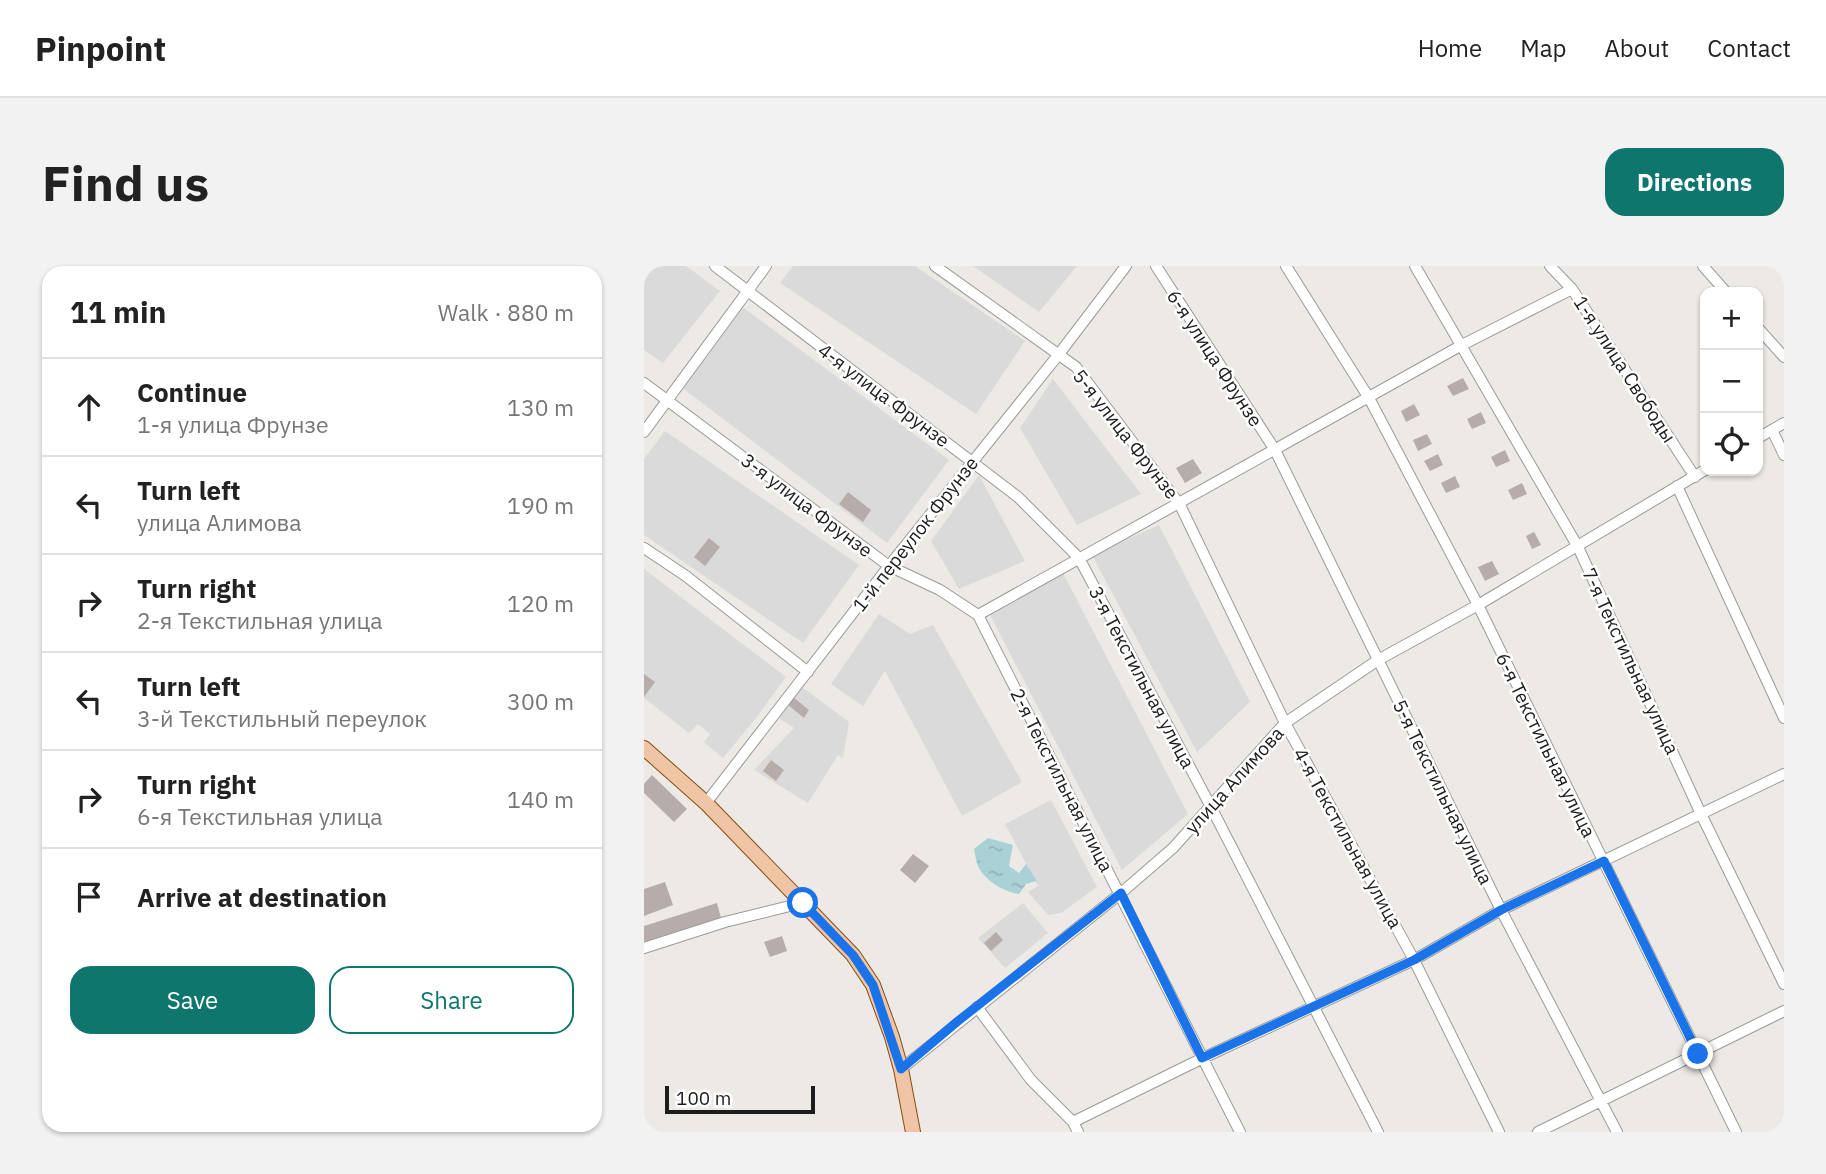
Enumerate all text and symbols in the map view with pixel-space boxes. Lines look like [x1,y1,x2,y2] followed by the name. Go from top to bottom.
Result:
[35,27,166,70] text: Pinpoint
[1418,32,1482,64] text: Home
[1520,32,1566,64] text: Map
[1604,32,1669,64] text: About
[1707,32,1791,64] text: Contact
[1605,148,1784,216] button: Directions
[42,151,209,214] text: Find us
[1162,285,1268,431] street label: 6-я улица Фрунзе
[1700,287,1763,476] map controls
[1700,287,1763,350] button: +
[1569,291,1681,447] street label: 1-я улица Свободы
[70,292,166,331] text: 11 min
[438,297,574,327] text: Walk · 880 m
[814,338,954,452] street label: 4-я улица Фрунзе
[1700,350,1763,413] button: −
[1068,364,1184,504] street label: 5-я улица Фрунзе
[137,375,247,409] text: Continue
[70,388,108,426] icon: ahead
[507,392,574,422] text: 130 m
[137,409,329,439] text: 1-я улица Фрунзе
[1700,413,1763,476] button: locate
[737,448,877,562] street label: 3-я улица Фрунзе
[847,452,983,616] street label: 1-й переулок Фрунзе
[137,473,240,507] text: Turn left
[70,486,108,524] icon: left
[507,490,574,520] text: 190 m
[137,507,302,537] text: улица Алимова
[1577,564,1685,758] street label: 7-я Текстильная улица
[137,571,256,605] text: Turn right
[1084,582,1200,772] street label: 3-я Текстильная улица
[70,584,108,622] icon: right
[507,588,574,618] text: 120 m
[137,605,383,635] text: 2-я Текстильная улица
[1491,649,1601,841] street label: 6-я Текстильная улица
[137,669,240,703] text: Turn left
[70,682,108,720] icon: left
[1005,684,1119,876] street label: 2-я Текстильная улица
[507,686,574,716] text: 300 m
[1388,696,1498,888] street label: 5-я Текстильная улица
[137,703,427,733] text: 3-й Текстильный переулок
[1180,721,1288,839] street label: улица Алимова
[1288,743,1408,933] street label: 4-я Текстильная улица
[137,767,256,801] text: Turn right
[70,780,108,818] icon: right
[507,784,574,814] text: 140 m
[137,801,383,831] text: 6-я Текстильная улица
[70,878,108,916] icon: arrive
[137,880,387,914] text: Arrive at destination
[787,887,818,918] route start
[70,966,315,1034] button: Save
[329,966,574,1034] button: Share
[1682,1038,1713,1069] route end
[665,1083,816,1115] scale bar
[676,1086,731,1110] text: 100 m

